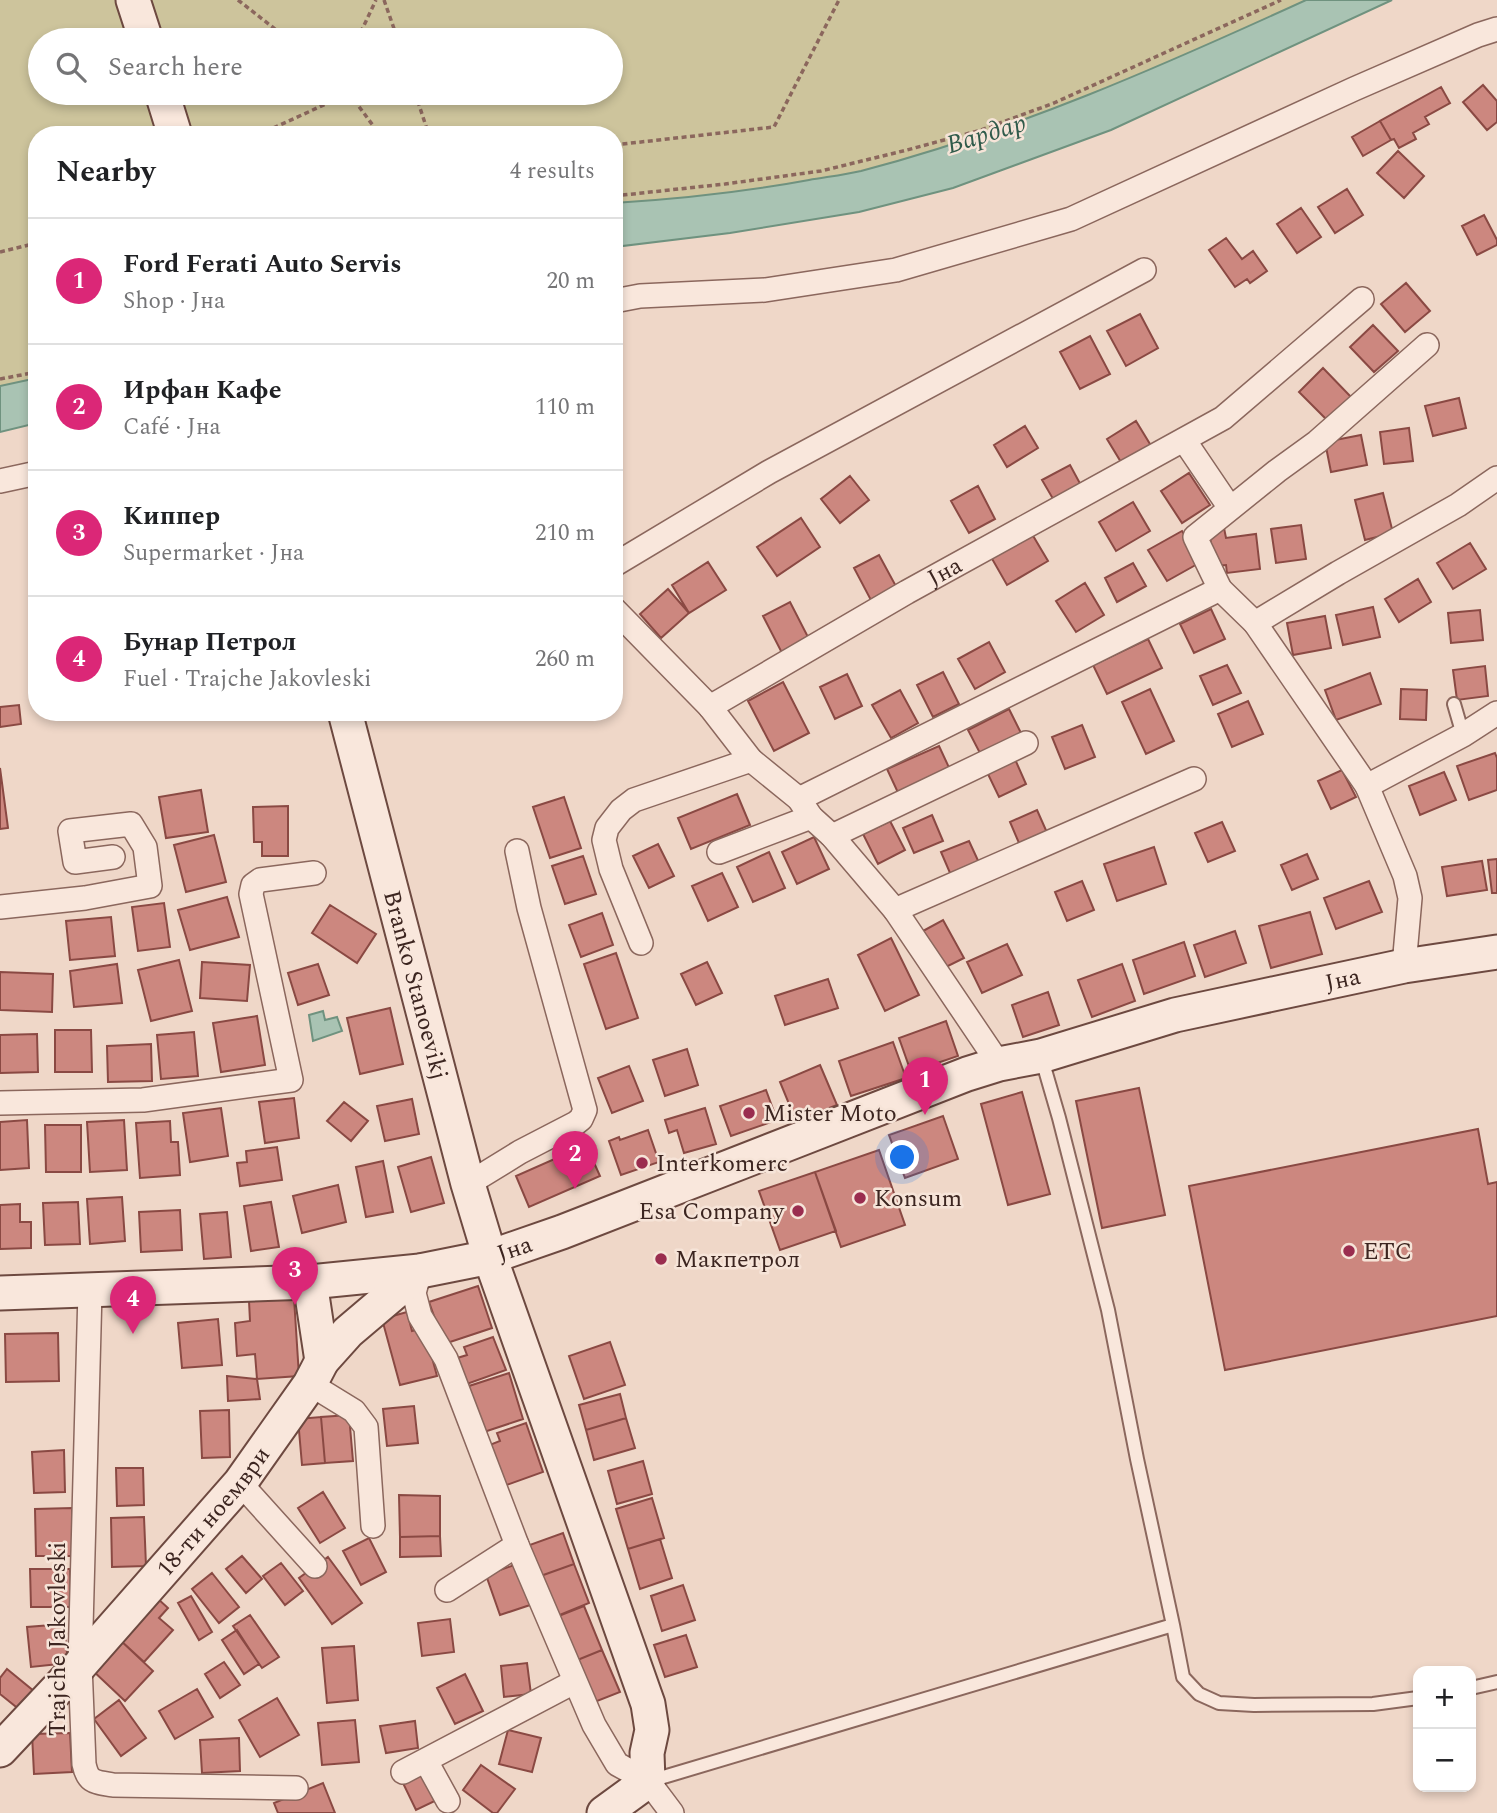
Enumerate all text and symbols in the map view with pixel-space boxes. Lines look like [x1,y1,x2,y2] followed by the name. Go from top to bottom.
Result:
[28,28,623,105] search box
[108,47,243,87] text: Search here
[52,48,90,86] icon: search
[941,103,1031,165] water label: Вардар
[56,149,155,195] text: Nearby
[510,154,595,189] text: 4 results
[123,244,402,284] text: Ford Ferati Auto Servis
[73,264,85,299] text: 1
[546,264,595,299] text: 20 m
[123,284,225,319] text: Shop · Јна
[123,370,282,410] text: Ирфан Кафе
[73,390,85,425] text: 2
[535,390,595,425] text: 110 m
[123,410,221,445] text: Café · Јна
[123,496,220,536] text: Киппер
[73,516,85,551] text: 3
[535,516,595,551] text: 210 m
[123,536,304,571] text: Supermarket · Јна
[921,548,969,596] street label: Јна
[123,622,296,662] text: Бунар Петрол
[73,642,85,677] text: 4
[535,642,595,677] text: 260 m
[123,662,372,697] text: Fuel · Trajche Jakovleski
[373,886,457,1084] street label: Branko Stanoevikj
[1322,959,1364,1001] street label: Јна
[902,1057,948,1115] pin: 1
[763,1096,897,1132] place label: Mister Moto
[741,1105,757,1121] marker: Mister Moto
[552,1131,598,1189] pin: 2
[885,1140,919,1174] your location
[656,1146,788,1182] place label: Interkomerc
[634,1155,650,1171] marker: Interkomerc
[874,1181,962,1217] place label: Konsum
[852,1190,868,1206] marker: Konsum
[639,1194,785,1230] place label: Esa Company
[790,1203,806,1219] marker: Esa Company
[492,1227,538,1272] street label: Јна
[1363,1234,1412,1270] place label: ETC
[675,1242,800,1278] place label: Макпетрол
[1341,1243,1357,1259] marker: ETC
[272,1247,318,1305] pin: 3
[653,1251,669,1267] marker: Макпетрол
[110,1276,156,1334] pin: 4
[148,1439,280,1585] street label: 18-ти ноември
[40,1542,76,1736] street label: Trajche Jakovleski
[1413,1666,1476,1792] map controls
[1413,1666,1476,1729] button: +
[1413,1729,1476,1792] button: −

